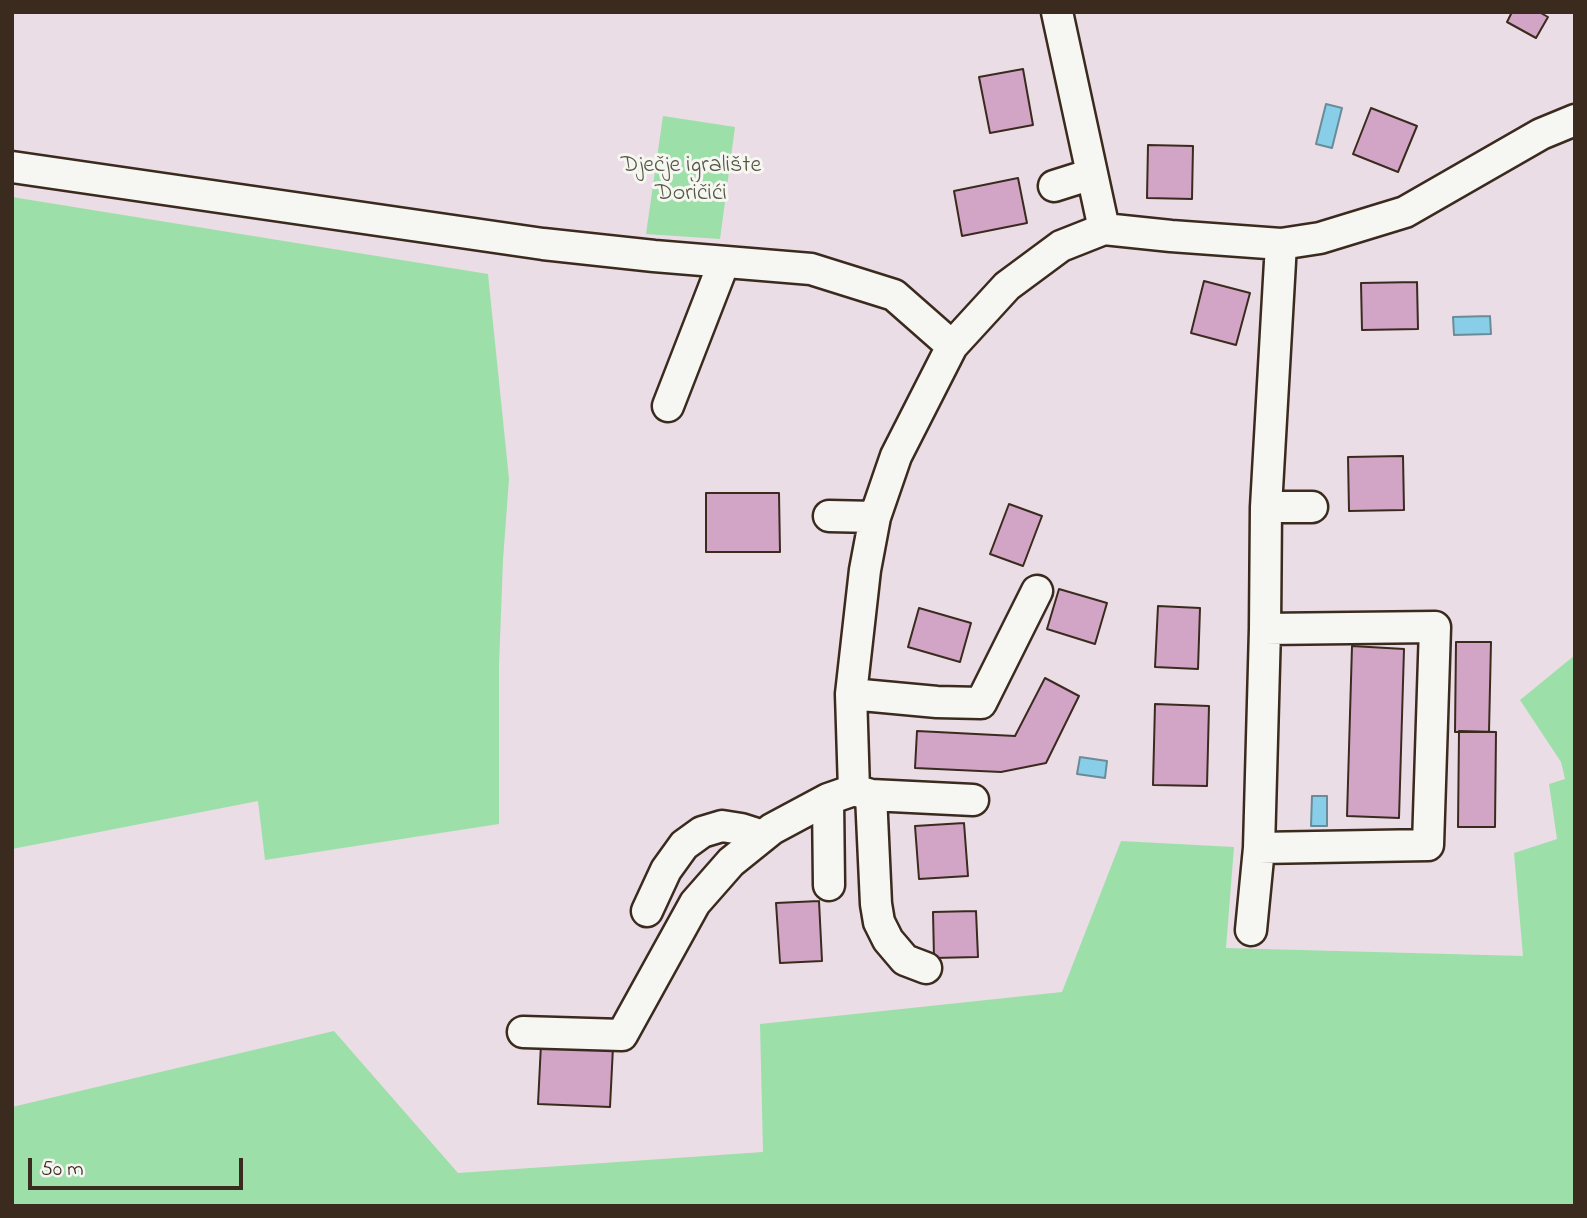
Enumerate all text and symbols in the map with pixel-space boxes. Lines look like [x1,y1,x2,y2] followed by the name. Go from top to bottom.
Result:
[621,153,761,209] park label: Dječje igralište Doričići
[32,1144,247,1188] scale bar
[41,1155,84,1185] text: 50 m

